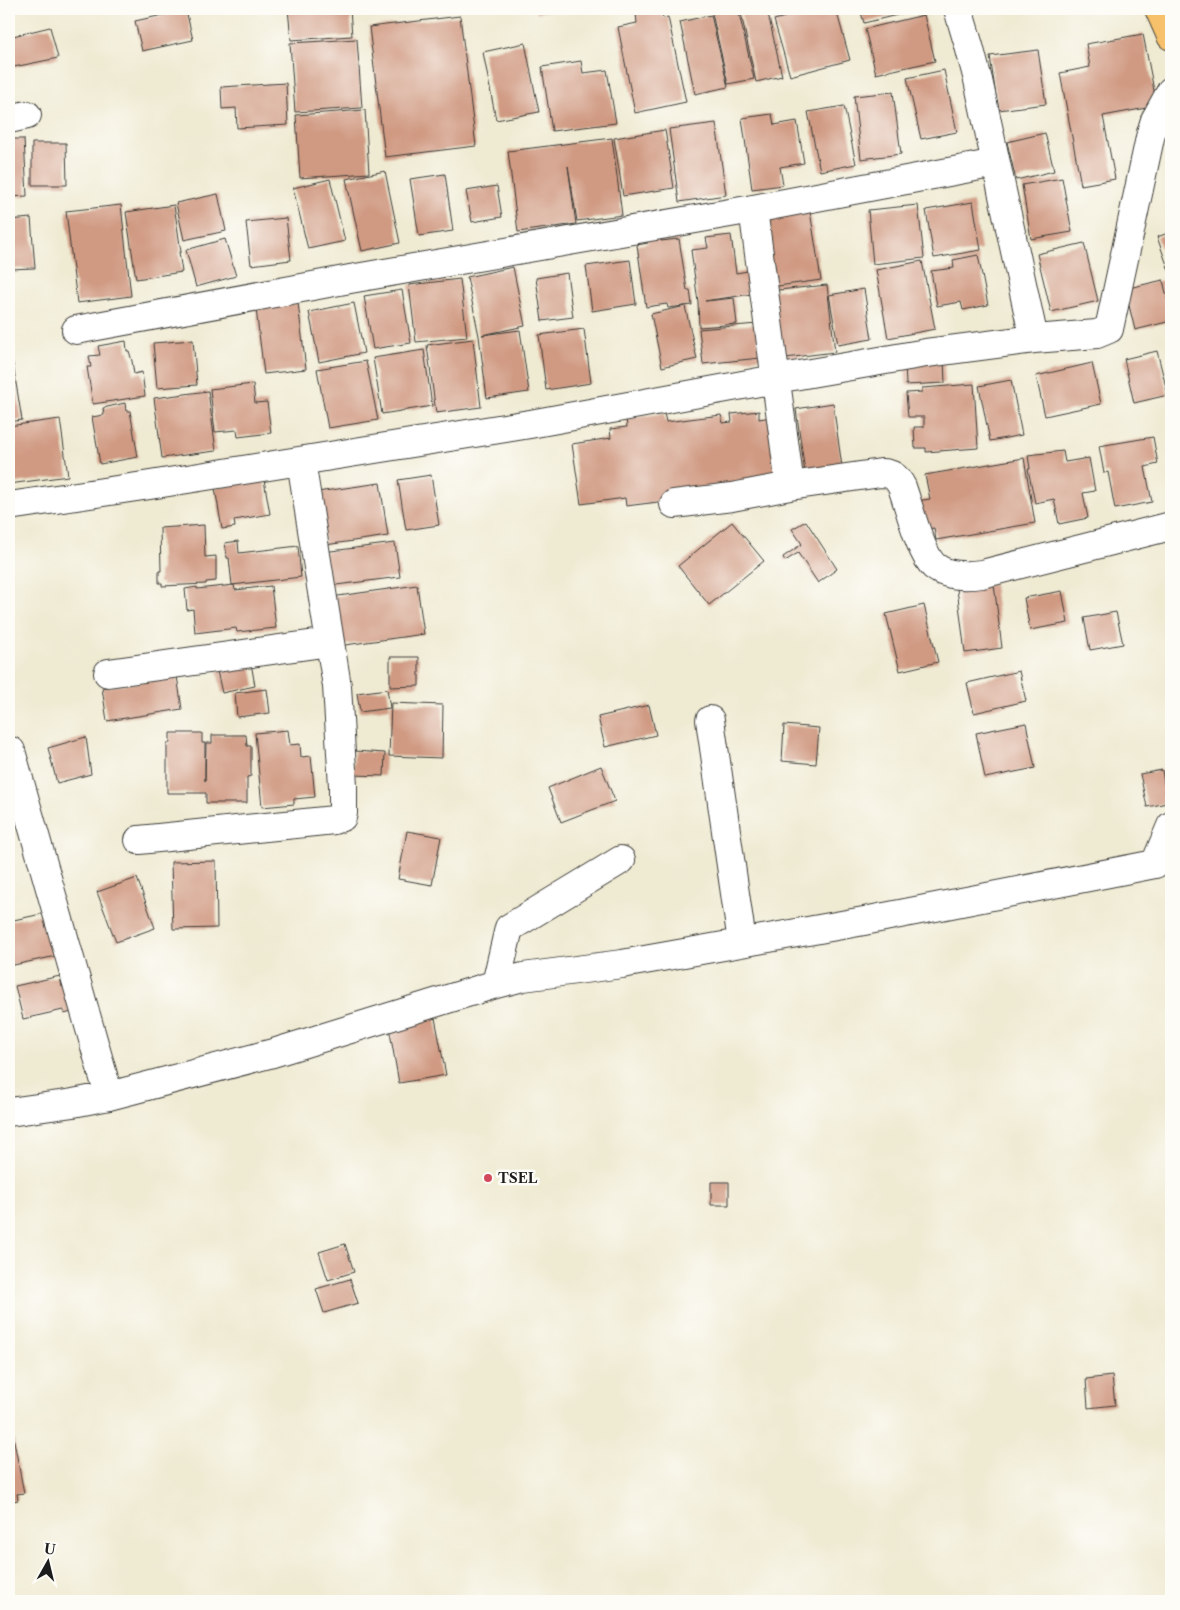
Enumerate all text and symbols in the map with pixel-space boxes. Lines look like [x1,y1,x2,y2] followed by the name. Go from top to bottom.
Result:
[498,1169,538,1187] place label: TSEL
[482,1172,494,1184] marker: TSEL
[22,1538,72,1588] north arrow
[43,1539,57,1559] text: U

